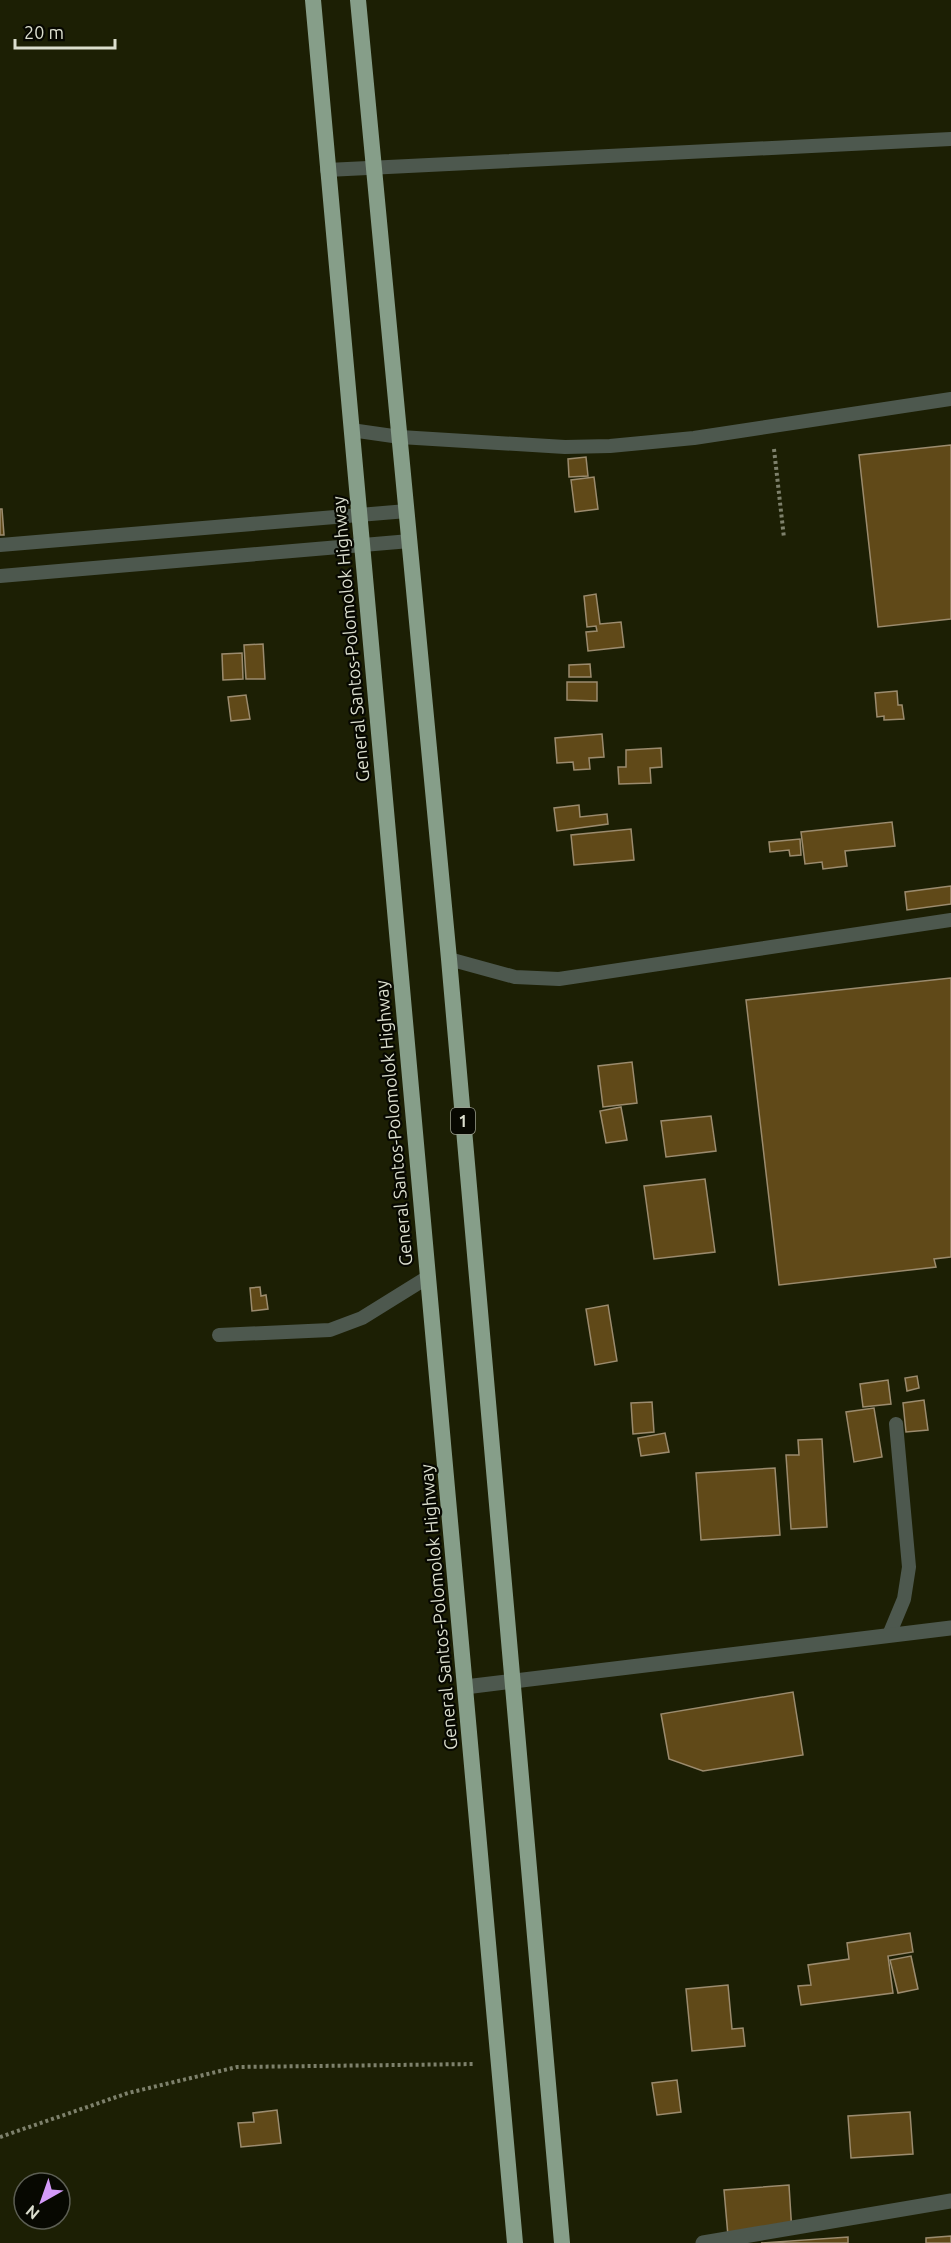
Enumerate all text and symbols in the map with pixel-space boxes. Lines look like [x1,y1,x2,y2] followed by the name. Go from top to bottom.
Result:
[15,12,116,50] scale bar
[24,22,64,42] text: 20 m
[328,495,372,783] street label: General Santos-Polomolok Highway
[371,979,415,1267] street label: General Santos-Polomolok Highway
[451,1108,475,1134] road number: 1
[416,1463,460,1751] street label: General Santos-Polomolok Highway
[12,2171,72,2231] north arrow
[22,2202,43,2223] text: N

